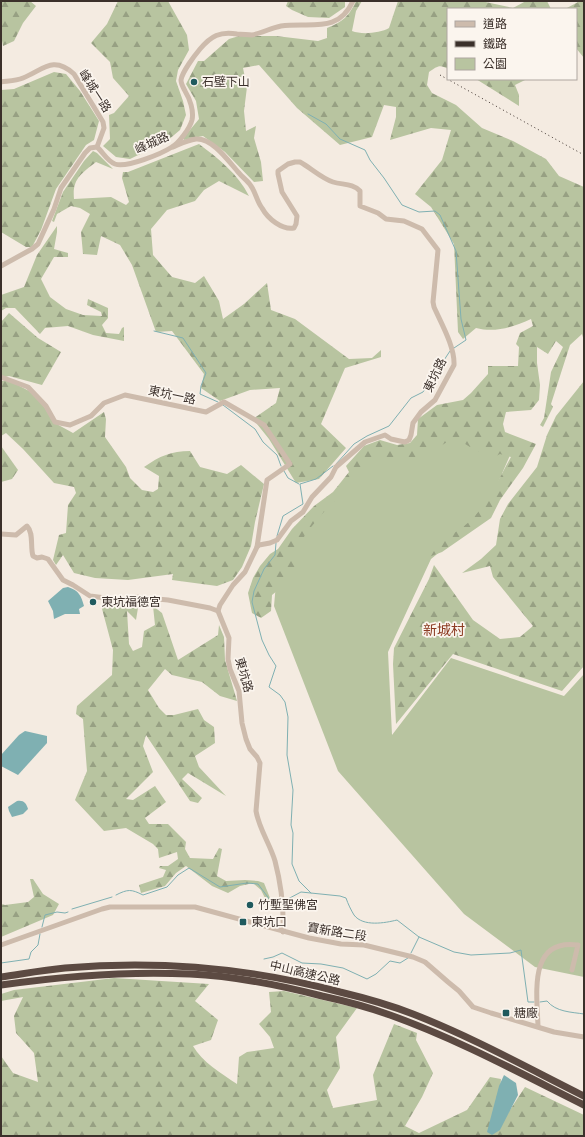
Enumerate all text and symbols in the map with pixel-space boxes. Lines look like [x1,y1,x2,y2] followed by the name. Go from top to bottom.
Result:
[447,8,577,80] legend
[483,16,507,31] text: 道路
[483,36,507,51] text: 鐵路
[483,56,507,71] text: 公園
[76,67,115,115] street label: 峰城一路
[202,74,250,89] place label: 石壁下山
[189,77,199,87] marker: 石壁下山
[132,128,171,157] street label: 峰城路
[420,355,449,394] street label: 東坑路
[147,382,197,407] street label: 東坑一路
[101,594,161,609] place label: 東坑福德宮
[88,597,98,607] marker: 東坑福德宮
[423,621,465,638] district label: 新城村
[232,655,257,694] street label: 東坑路
[258,897,318,912] place label: 竹塹聖佛宮
[245,900,255,910] marker: 竹塹聖佛宮
[251,914,287,929] place label: 東坑口
[238,917,248,927] marker: 東坑口
[306,919,368,944] street label: 寶新路二段
[268,957,342,988] street label: 中山高速公路
[514,1005,538,1020] place label: 糖廠
[501,1008,511,1018] marker: 糖廠

